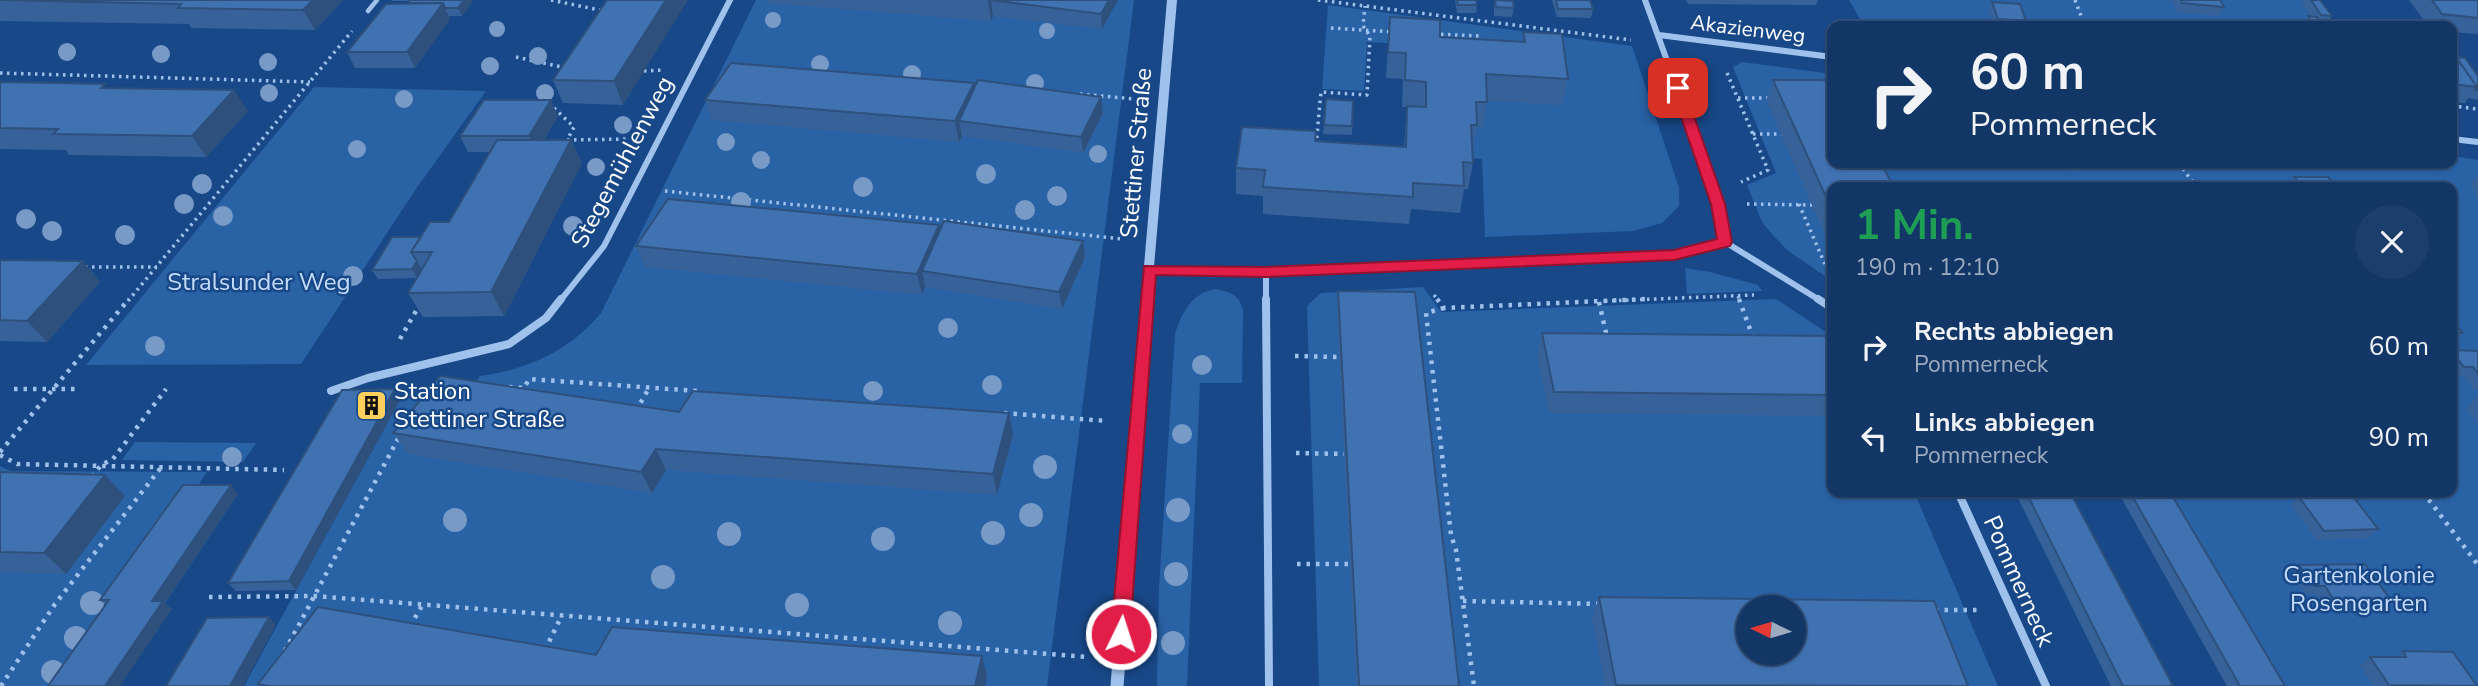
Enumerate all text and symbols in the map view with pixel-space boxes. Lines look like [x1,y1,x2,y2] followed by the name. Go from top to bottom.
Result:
[1689,8,1807,50] street label: Akazienweg
[1970,39,2085,106] text: 60 m
[1855,49,1946,140] icon: right
[1648,58,1708,118] pin
[1113,67,1159,239] street label: Stettiner Straße
[1659,69,1697,107] icon: arrive
[563,70,681,254] street label: Stegemühlenweg
[1970,103,2157,146] text: Pommerneck
[1855,197,1974,254] text: 1 Min.
[2355,205,2429,279] button: close
[1855,252,2000,283] text: 190 m · 12:10
[167,266,351,298] park label: Stralsunder Weg
[1914,314,2114,349] text: Rechts abbiegen
[1855,328,1893,366] icon: right
[2369,329,2429,364] text: 60 m
[1914,349,2048,380] text: Pommerneck
[394,375,565,435] place label: Station Stettiner Straße
[354,388,388,422] building icon: Station Stettiner Straße
[1914,405,2095,440] text: Links abbiegen
[1855,419,1893,457] icon: left
[2369,420,2429,455] text: 90 m
[1914,440,2048,471] text: Pommerneck
[1976,511,2062,652] street label: Pommerneck
[2283,559,2435,619] park label: Gartenkolonie Rosengarten
[1736,595,1806,665] north arrow
[1736,595,1806,665] map controls
[1084,597,1158,671] position arrow

